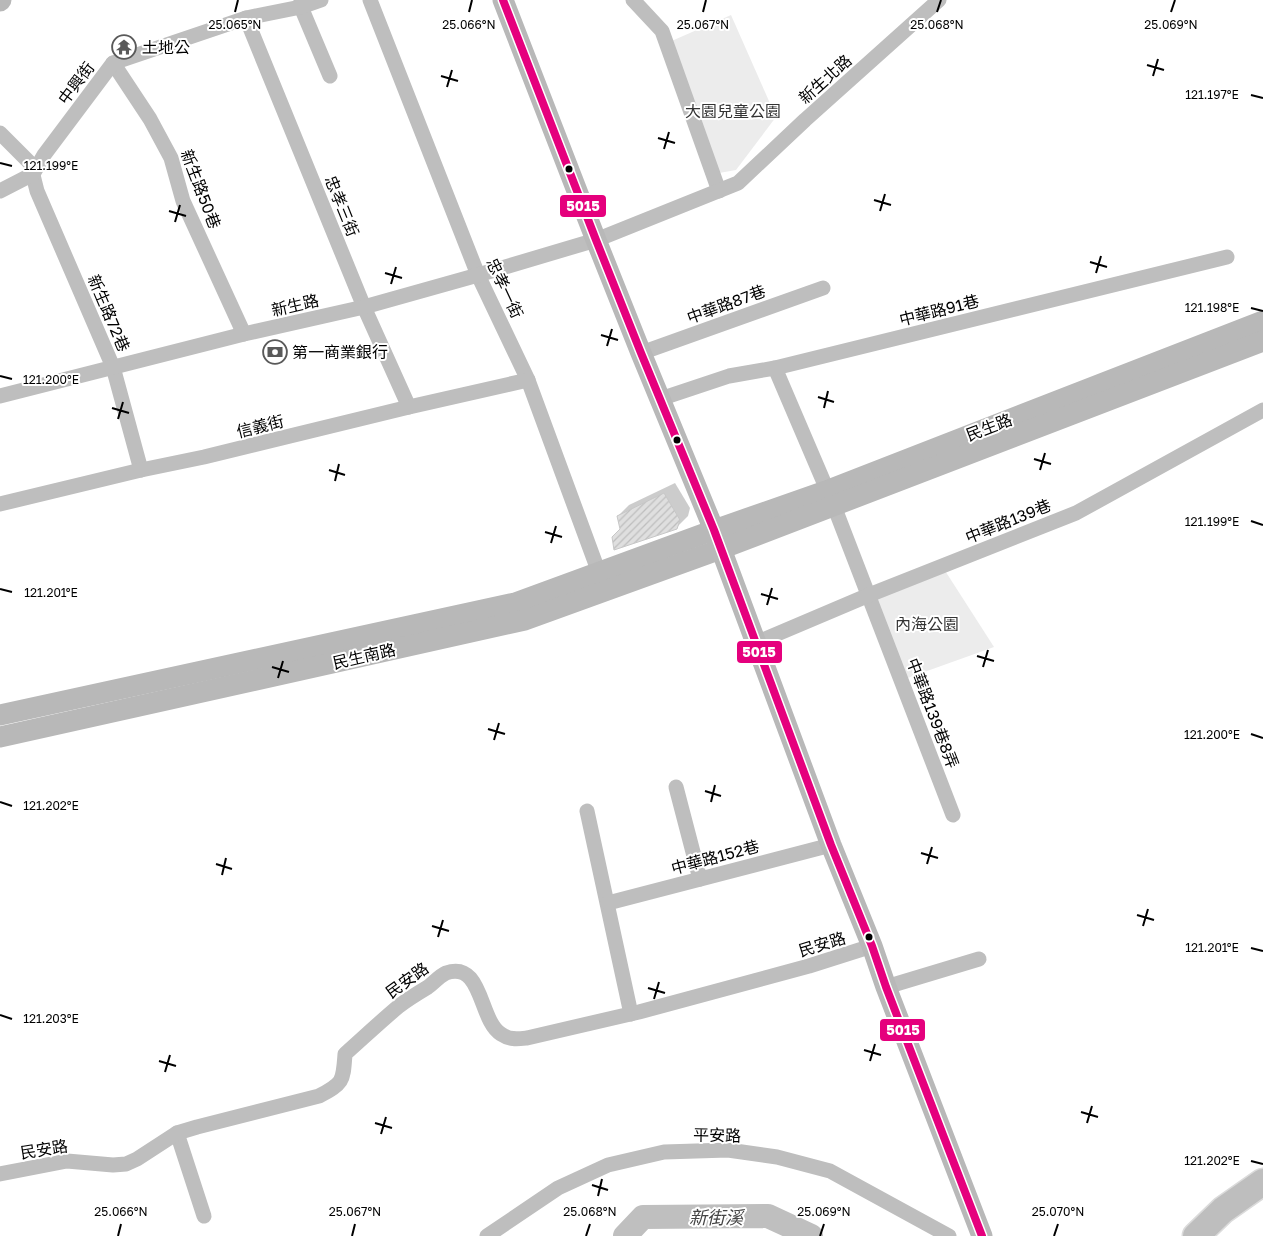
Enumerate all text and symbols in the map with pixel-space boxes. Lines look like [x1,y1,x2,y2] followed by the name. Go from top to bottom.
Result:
[209,17,261,32] text: 25.065°N
[442,17,496,32] text: 25.066°N
[677,17,729,32] text: 25.067°N
[910,17,964,32] text: 25.068°N
[1144,17,1198,32] text: 25.069°N
[111,34,137,60] temple icon: 土地公
[142,37,190,57] place label: 土地公
[795,50,855,108] street label: 新生北路
[54,58,98,108] street label: 中興街
[1185,87,1239,102] text: 121.197°E
[685,101,781,121] park label: 大園兒童公園
[177,147,225,231] street label: 新生路50巷
[24,158,78,173] text: 121.199°E
[564,164,574,174] unlabelled marker
[321,173,363,239] street label: 忠孝三街
[559,194,607,218] line badge: 5015
[566,197,600,214] text: 5015
[482,255,528,321] street label: 忠孝一街
[84,271,134,355] street label: 新生路72巷
[684,281,768,327] street label: 中華路87巷
[269,290,321,320] street label: 新生路
[897,290,981,330] street label: 中華路91巷
[1185,300,1239,315] text: 121.198°E
[262,339,288,365] bank icon: 第一商業銀行
[292,342,388,362] place label: 第一商業銀行
[23,372,79,387] text: 121.200°E
[963,409,1015,445] street label: 民生路
[234,410,286,442] street label: 信義街
[672,435,682,445] unlabelled marker
[962,495,1054,547] street label: 中華路139巷
[1185,514,1239,529] text: 121.199°E
[24,585,78,600] text: 121.201°E
[895,614,959,634] park label: 內海公園
[331,639,397,673] street label: 民生南路
[736,640,783,664] line badge: 5015
[742,643,776,660] text: 5015
[903,655,963,771] street label: 中華路139巷8弄
[1184,727,1240,742] text: 121.200°E
[23,798,79,813] text: 121.202°E
[669,836,761,878] street label: 中華路152巷
[796,927,848,961] street label: 民安路
[864,932,874,942] unlabelled marker
[1185,940,1239,955] text: 121.201°E
[382,958,432,1002] street label: 民安路
[23,1011,79,1026] text: 121.203°E
[879,1018,926,1042] line badge: 5015
[886,1021,920,1038] text: 5015
[693,1125,741,1145] street label: 平安路
[19,1135,69,1163] street label: 民安路
[1184,1153,1240,1168] text: 121.202°E
[94,1204,148,1219] text: 25.066°N
[329,1204,381,1219] text: 25.067°N
[563,1204,617,1219] text: 25.068°N
[797,1204,851,1219] text: 25.069°N
[1032,1204,1084,1219] text: 25.070°N
[689,1206,746,1228] water label: 新街溪

